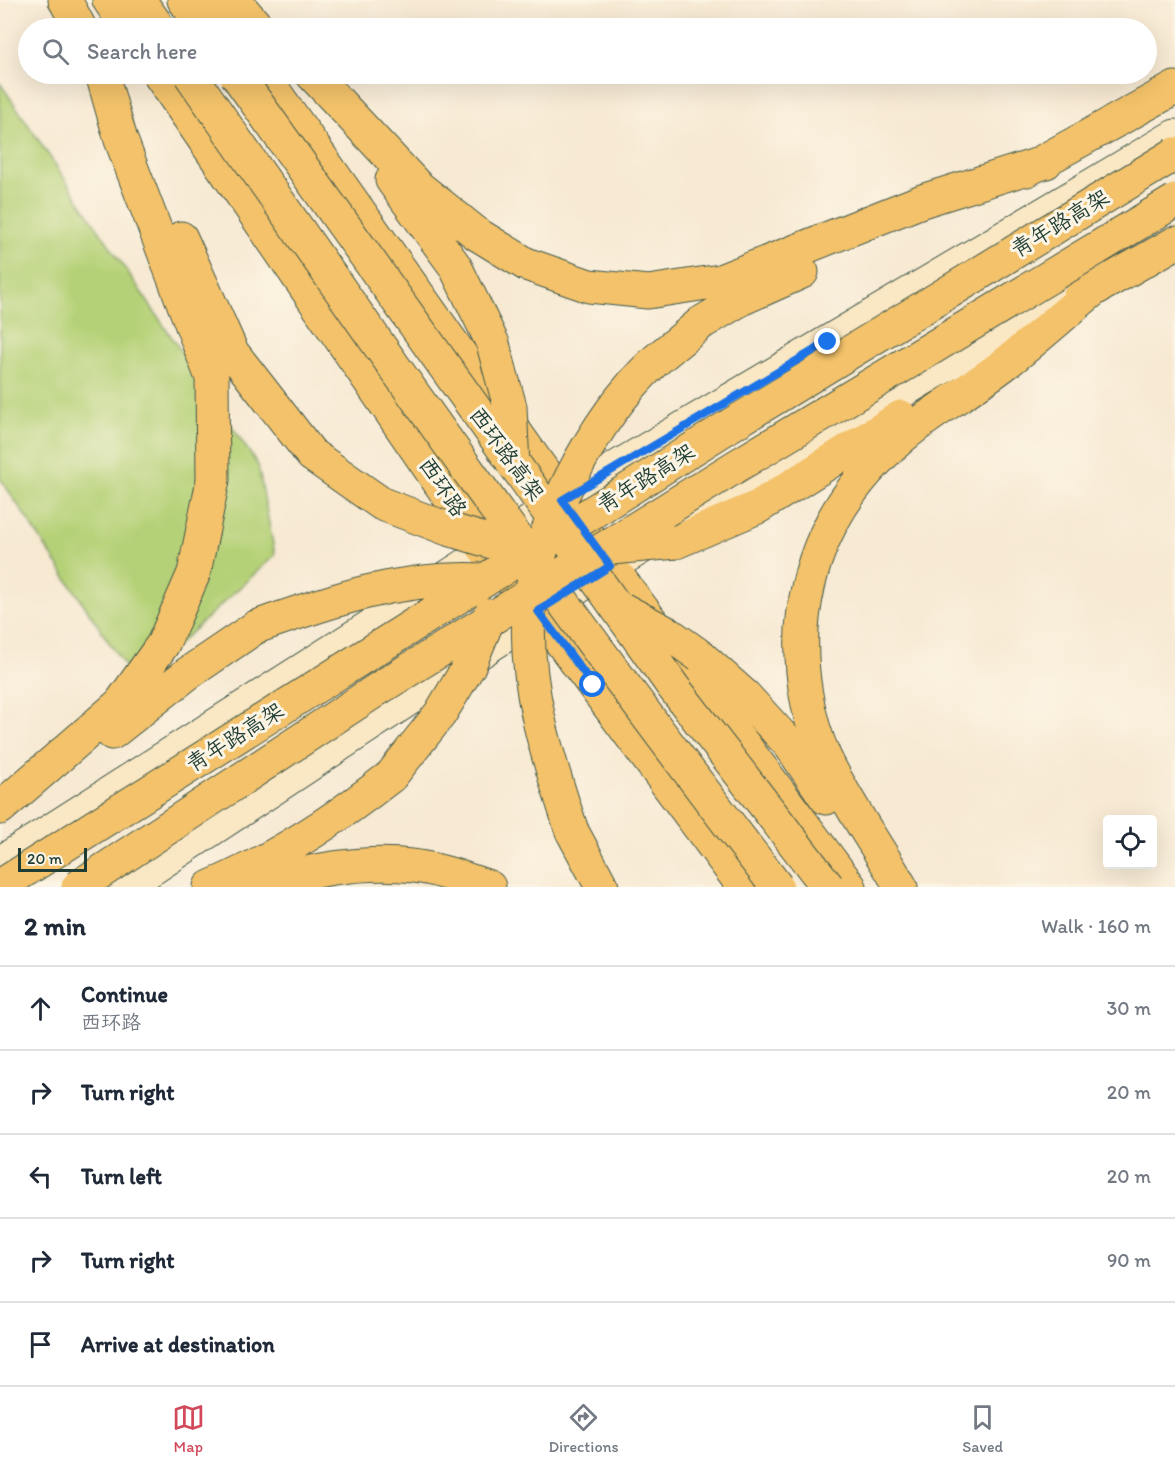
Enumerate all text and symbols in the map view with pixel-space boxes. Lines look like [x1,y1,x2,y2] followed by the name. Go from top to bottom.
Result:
[18,18,1157,84] search box
[39,35,72,68] icon: search
[87,38,197,65] text: Search here
[1006,183,1114,263] street label: 青年路高架
[814,328,840,354] route end
[464,402,550,506] street label: 西环路高架
[592,437,700,519] street label: 青年路高架
[413,452,473,522] street label: 西环路
[579,671,605,697] route start
[181,696,289,778] street label: 青年路高架
[1103,815,1157,869] map controls
[1103,815,1157,869] button: locate
[18,845,87,872] scale bar
[27,849,62,868] text: 20 m
[24,910,86,942] text: 2 min
[1041,914,1151,938] text: Walk · 160 m
[81,981,168,1008] text: Continue
[24,992,57,1025] icon: ahead
[1106,996,1151,1020] text: 30 m
[81,1010,141,1034] text: 西环路
[24,1076,57,1109] icon: right
[81,1079,175,1106] text: Turn right
[1107,1080,1151,1104] text: 20 m
[24,1160,57,1193] icon: left
[81,1163,162,1190] text: Turn left
[1107,1164,1151,1188] text: 20 m
[24,1244,57,1277] icon: right
[81,1247,175,1274] text: Turn right
[1107,1248,1151,1272] text: 90 m
[24,1328,57,1361] icon: arrive
[81,1331,275,1358] text: Arrive at destination
[172,1401,205,1456] tab: Map
[548,1401,619,1456] tab: Directions
[962,1401,1003,1456] tab: Saved

